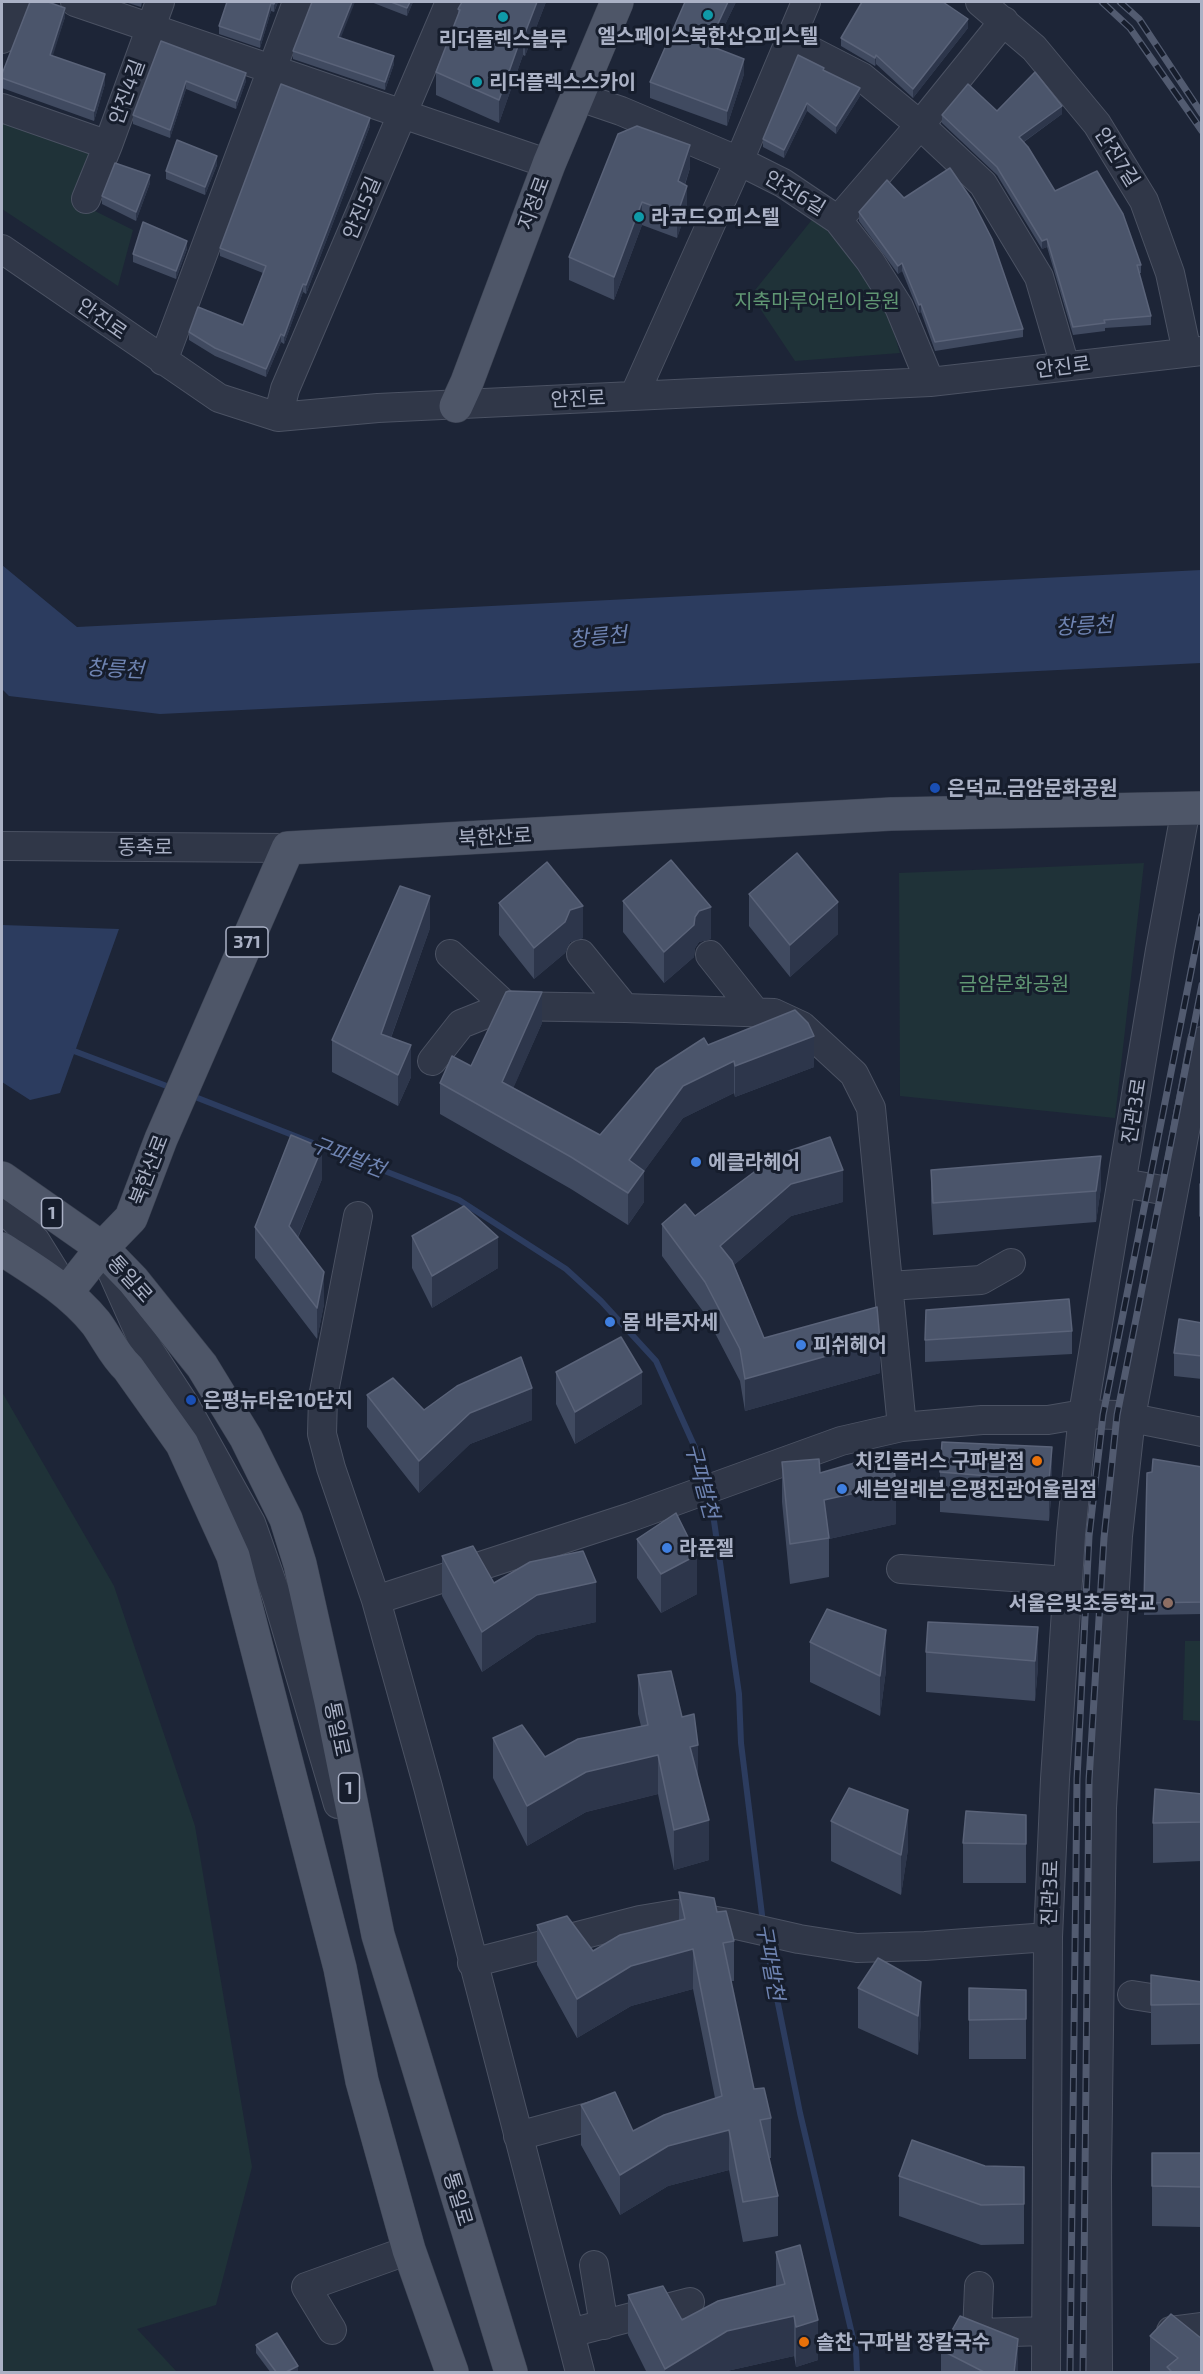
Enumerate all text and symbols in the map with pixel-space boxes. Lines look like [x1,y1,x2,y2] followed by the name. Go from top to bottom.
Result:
[701,8,715,22] marker: 엘스페이스북한산오피스텔
[496,10,510,24] marker: 리더플렉스블루
[598,24,818,48] place label: 엘스페이스북한산오피스텔
[439,27,567,51] place label: 리더플렉스블루
[104,56,150,128] street label: 안진4길
[489,70,636,94] place label: 리더플렉스스카이
[470,75,484,89] marker: 리더플렉스스카이
[1089,123,1145,191] street label: 안진7길
[760,166,830,220] street label: 안진6길
[338,173,386,243] street label: 안진5길
[513,173,555,233] street label: 지정로
[651,205,780,229] place label: 라코드오피스텔
[632,210,646,224] marker: 라코드오피스텔
[734,289,900,313] park label: 지축마루어린이공원
[73,293,131,345] street label: 안진로
[1034,352,1092,382] street label: 안진로
[550,386,606,412] street label: 안진로
[1054,612,1114,640] water label: 창릉천
[568,622,628,652] water label: 창릉천
[85,655,145,683] water label: 창릉천
[947,776,1117,800] place label: 은덕교.금암문화공원
[928,781,942,795] marker: 은덕교.금암문화공원
[458,823,532,851] street label: 북한산로
[117,835,173,859] street label: 동축로
[226,927,268,957] road number: 371
[959,972,1069,996] park label: 금암문화공원
[1117,1076,1151,1146] street label: 진관3로
[125,1131,173,1209] street label: 북한산로
[307,1131,389,1183] water label: 구파발천
[708,1150,800,1174] place label: 에클라헤어
[689,1155,703,1169] marker: 에클라헤어
[42,1198,62,1228] road number: 1
[103,1250,157,1308] street label: 통일로
[622,1310,718,1334] place label: 몸 바른자세
[603,1315,617,1329] marker: 몸 바른자세
[813,1333,887,1357] place label: 피쉬헤어
[794,1338,808,1352] marker: 피쉬헤어
[203,1388,353,1412] place label: 은평뉴타운10단지
[184,1393,198,1407] marker: 은평뉴타운10단지
[680,1440,724,1522] water label: 구파발천
[855,1449,1025,1473] place label: 치킨플러스 구파발점
[1030,1454,1044,1468] marker: 치킨플러스 구파발점
[854,1477,1098,1501] place label: 세븐일레븐 은평진관어울림점
[835,1482,849,1496] marker: 세븐일레븐 은평진관어울림점
[679,1536,734,1560] place label: 라푼젤
[660,1541,674,1555] marker: 라푼젤
[1009,1591,1156,1615] place label: 서울은빛초등학교
[1161,1596,1175,1610] marker: 서울은빛초등학교
[320,1700,354,1758] street label: 통일로
[338,1773,360,1803] road number: 1
[1037,1859,1063,1927] street label: 진관3로
[751,1922,789,2002] water label: 구파발천
[438,2169,478,2229] street label: 통일로
[816,2330,990,2354] place label: 솔찬 구파발 장칼국수
[797,2335,811,2349] marker: 솔찬 구파발 장칼국수

